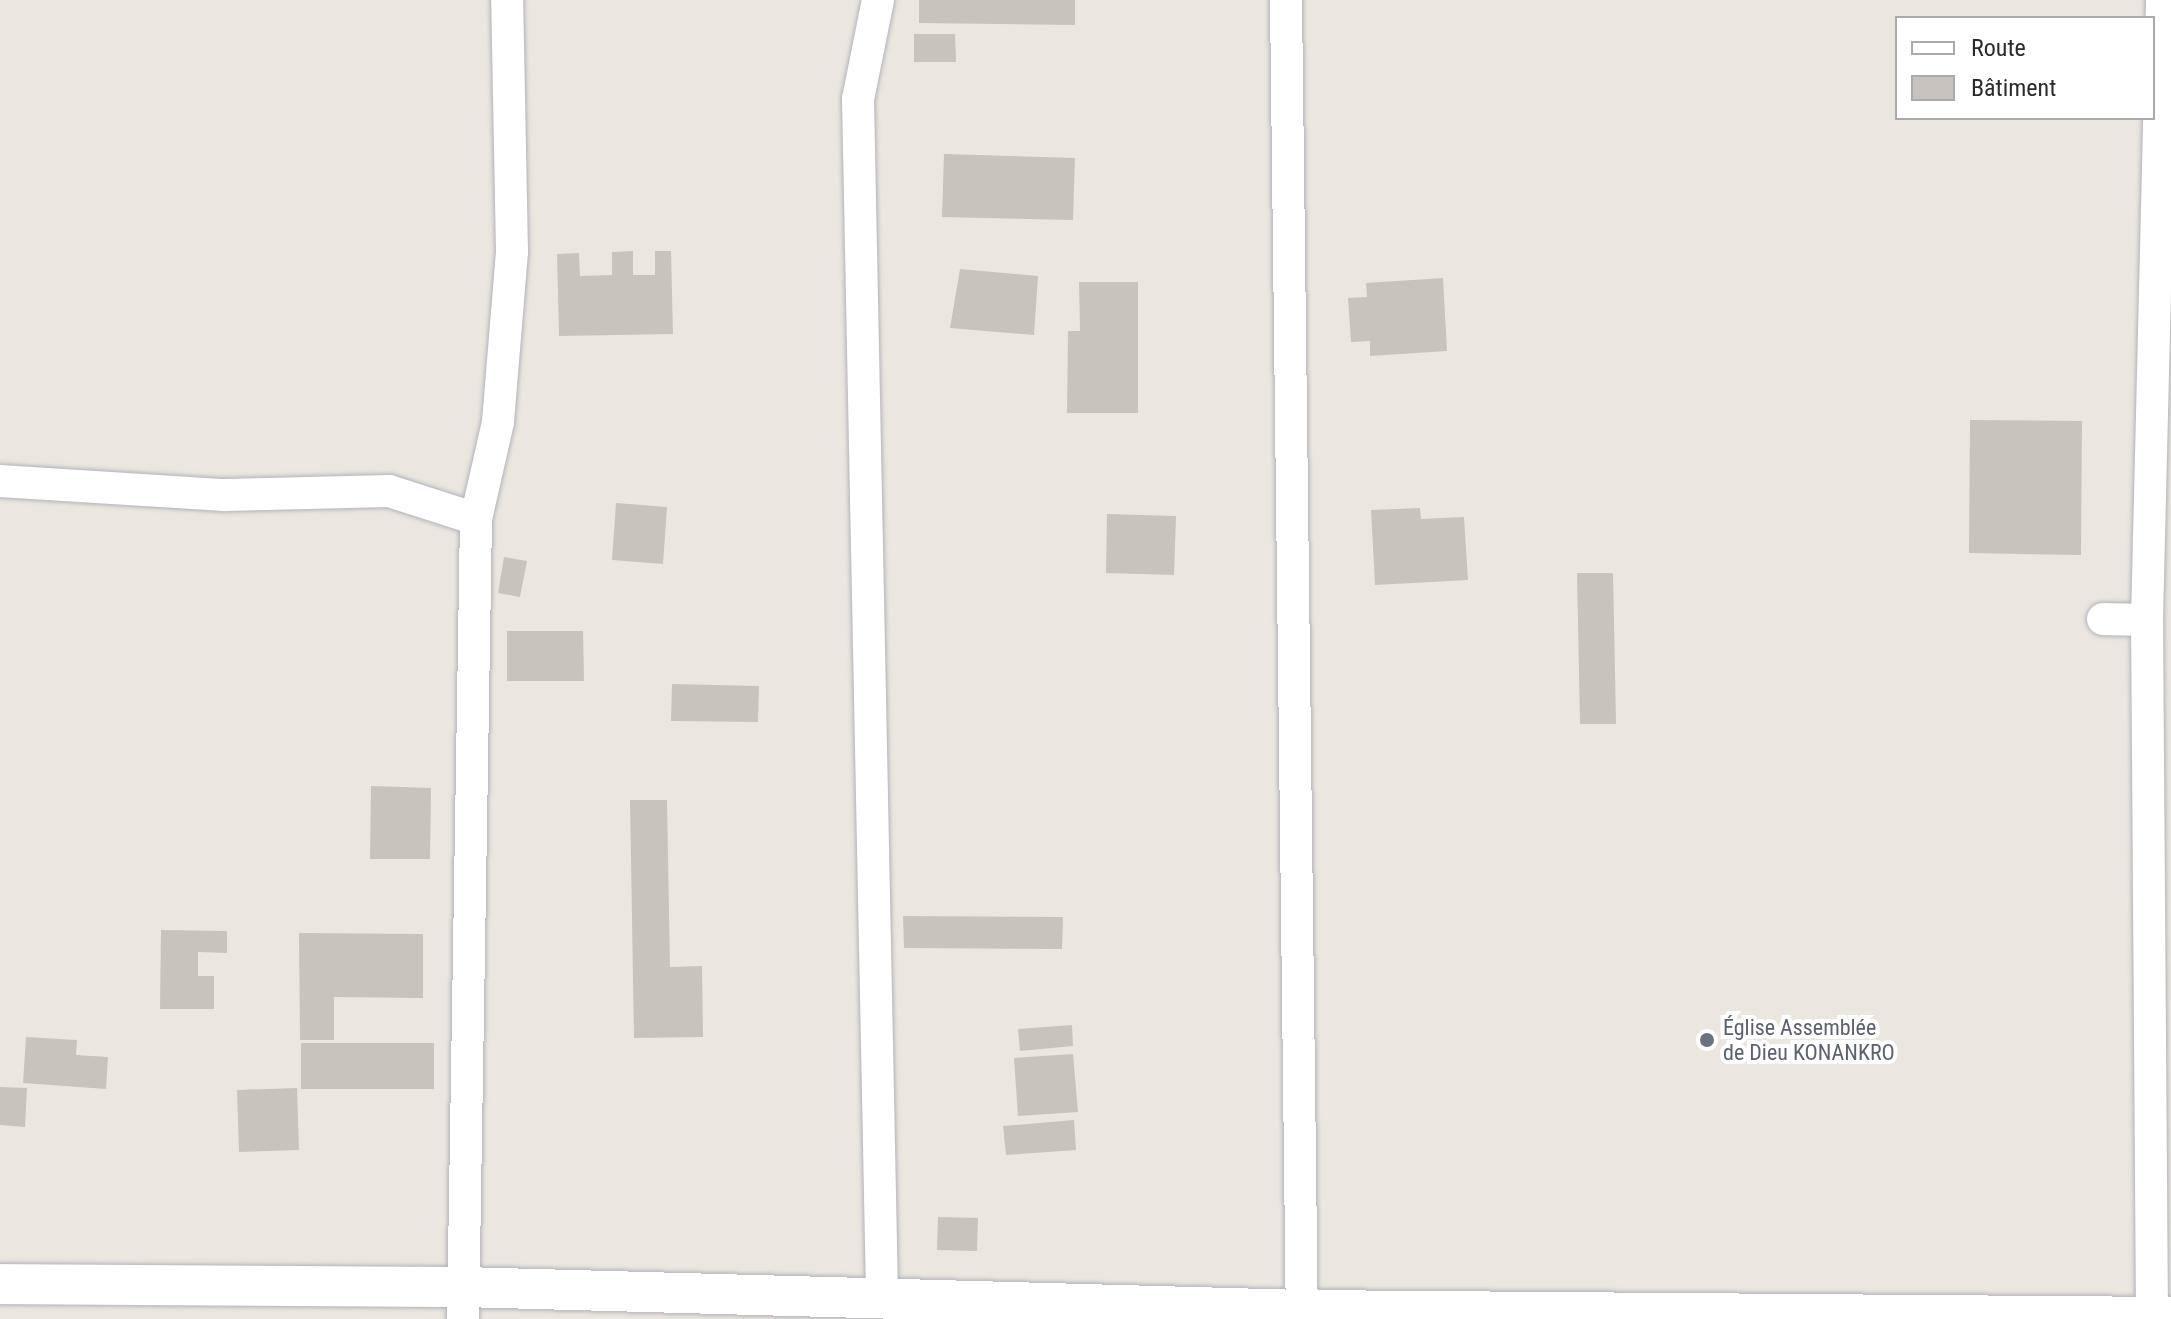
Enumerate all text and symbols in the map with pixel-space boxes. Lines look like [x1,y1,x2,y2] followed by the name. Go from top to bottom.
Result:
[1895,16,2155,120] legend
[1971,34,2026,62] text: Route
[1971,74,2056,102] text: Bâtiment
[1723,1014,1895,1066] place label: Église Assemblée de Dieu KONANKRO
[1698,1031,1716,1049] marker: Église Assemblée de Dieu KONANKRO

